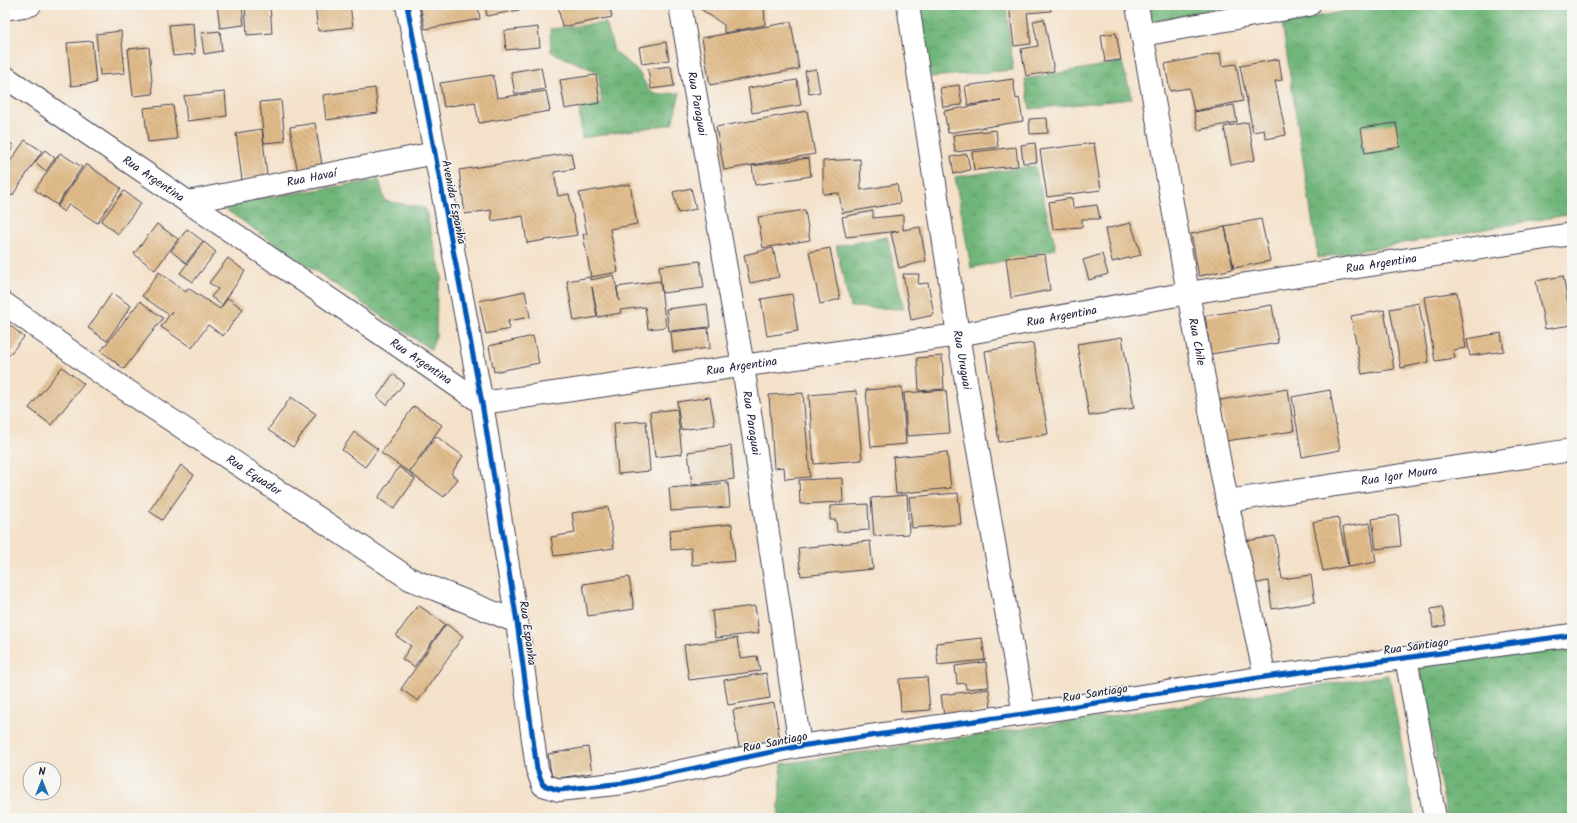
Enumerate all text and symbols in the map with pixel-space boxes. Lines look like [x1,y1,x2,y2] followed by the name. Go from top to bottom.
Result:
[682,70,712,138] street label: Rua Paraguai
[118,151,189,207] street label: Rua Argentina
[436,158,471,246] street label: Avenida Espanha
[285,163,340,192] street label: Rua Havaí
[1345,249,1419,279] street label: Rua Argentina
[1025,301,1099,332] street label: Rua Argentina
[1183,316,1211,368] street label: Rua Chile
[947,329,977,392] street label: Rua Uruguai
[386,334,456,390] street label: Rua Argentina
[705,352,779,381] street label: Rua Argentina
[737,389,765,458] street label: Rua Paraguai
[222,450,286,501] street label: Rua Equador
[1360,461,1439,491] street label: Rua Igor Moura
[514,599,541,667] street label: Rua Espanha
[1382,633,1450,660] street label: Rua Santiago
[1061,679,1129,708] street label: Rua Santiago
[741,727,809,758] street label: Rua Santiago
[22,761,62,801] north arrow
[39,763,46,781] text: N

